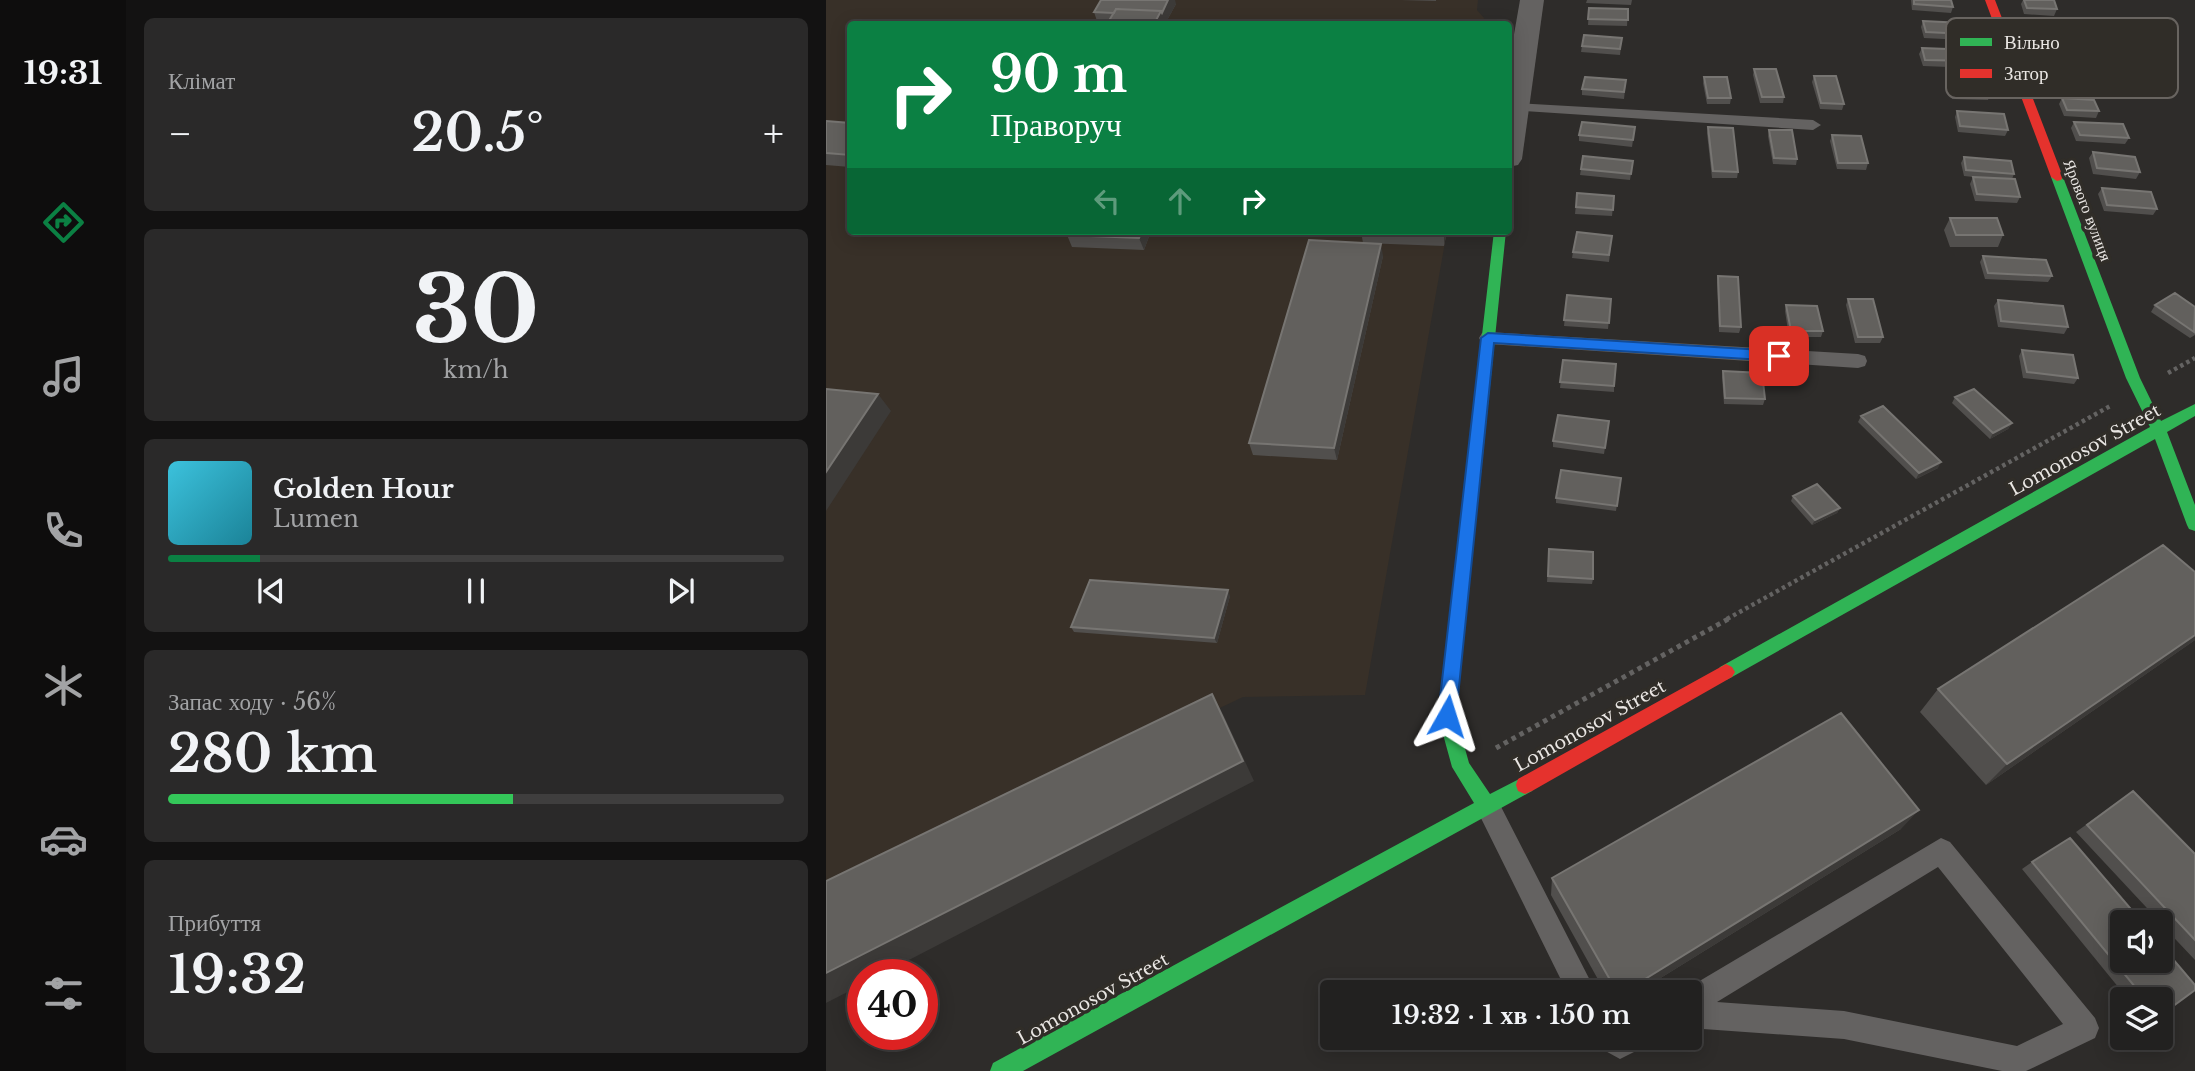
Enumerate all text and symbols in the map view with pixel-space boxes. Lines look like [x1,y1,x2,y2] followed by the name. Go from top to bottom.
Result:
[1946,18,2178,98] legend
[2004,31,2060,54] text: Вільно
[990,44,1127,105] text: 90 m
[875,49,966,140] icon: right
[24,53,102,93] text: 19:31
[2004,62,2049,85] text: Затор
[168,67,235,95] text: Клімат
[411,101,544,165] text: 20.5°
[990,105,1122,145] text: Праворуч
[168,110,192,157] text: −
[763,110,784,157] text: +
[2059,156,2117,264] street label: Ярового вулиця
[1088,182,1126,220] icon: left
[1161,182,1199,220] icon: ahead
[1234,182,1272,220] icon: right
[39,198,88,247] icon: directions
[413,254,539,367] text: 30
[1749,326,1809,386] pin
[1760,337,1798,375] icon: arrive
[39,352,88,401] icon: music
[443,356,509,384] text: km/h
[2006,399,2165,501] street label: Lomonosov Street
[273,473,454,505] text: Golden Hour
[273,505,359,533] text: Lumen
[39,506,88,555] icon: phone
[252,572,290,610] icon: previous
[457,572,495,610] icon: pause
[662,572,700,610] icon: next
[39,661,88,710] icon: climate
[1511,675,1670,777] street label: Lomonosov Street
[1410,679,1484,753] position arrow
[168,688,336,716] text: Запас ходу · 56%
[168,722,377,786] text: 280 km
[39,815,88,864] icon: car
[168,909,261,937] text: Прибуття
[2110,910,2173,1050] map controls
[2110,910,2173,973] button: sound
[168,943,306,1007] text: 19:32
[1014,948,1173,1050] street label: Lomonosov Street
[847,959,938,1050] speed limit sign: 40
[39,969,88,1018] icon: filters
[2110,987,2173,1050] button: layers
[1391,999,1631,1031] text: 19:32 · 1 хв · 150 m

